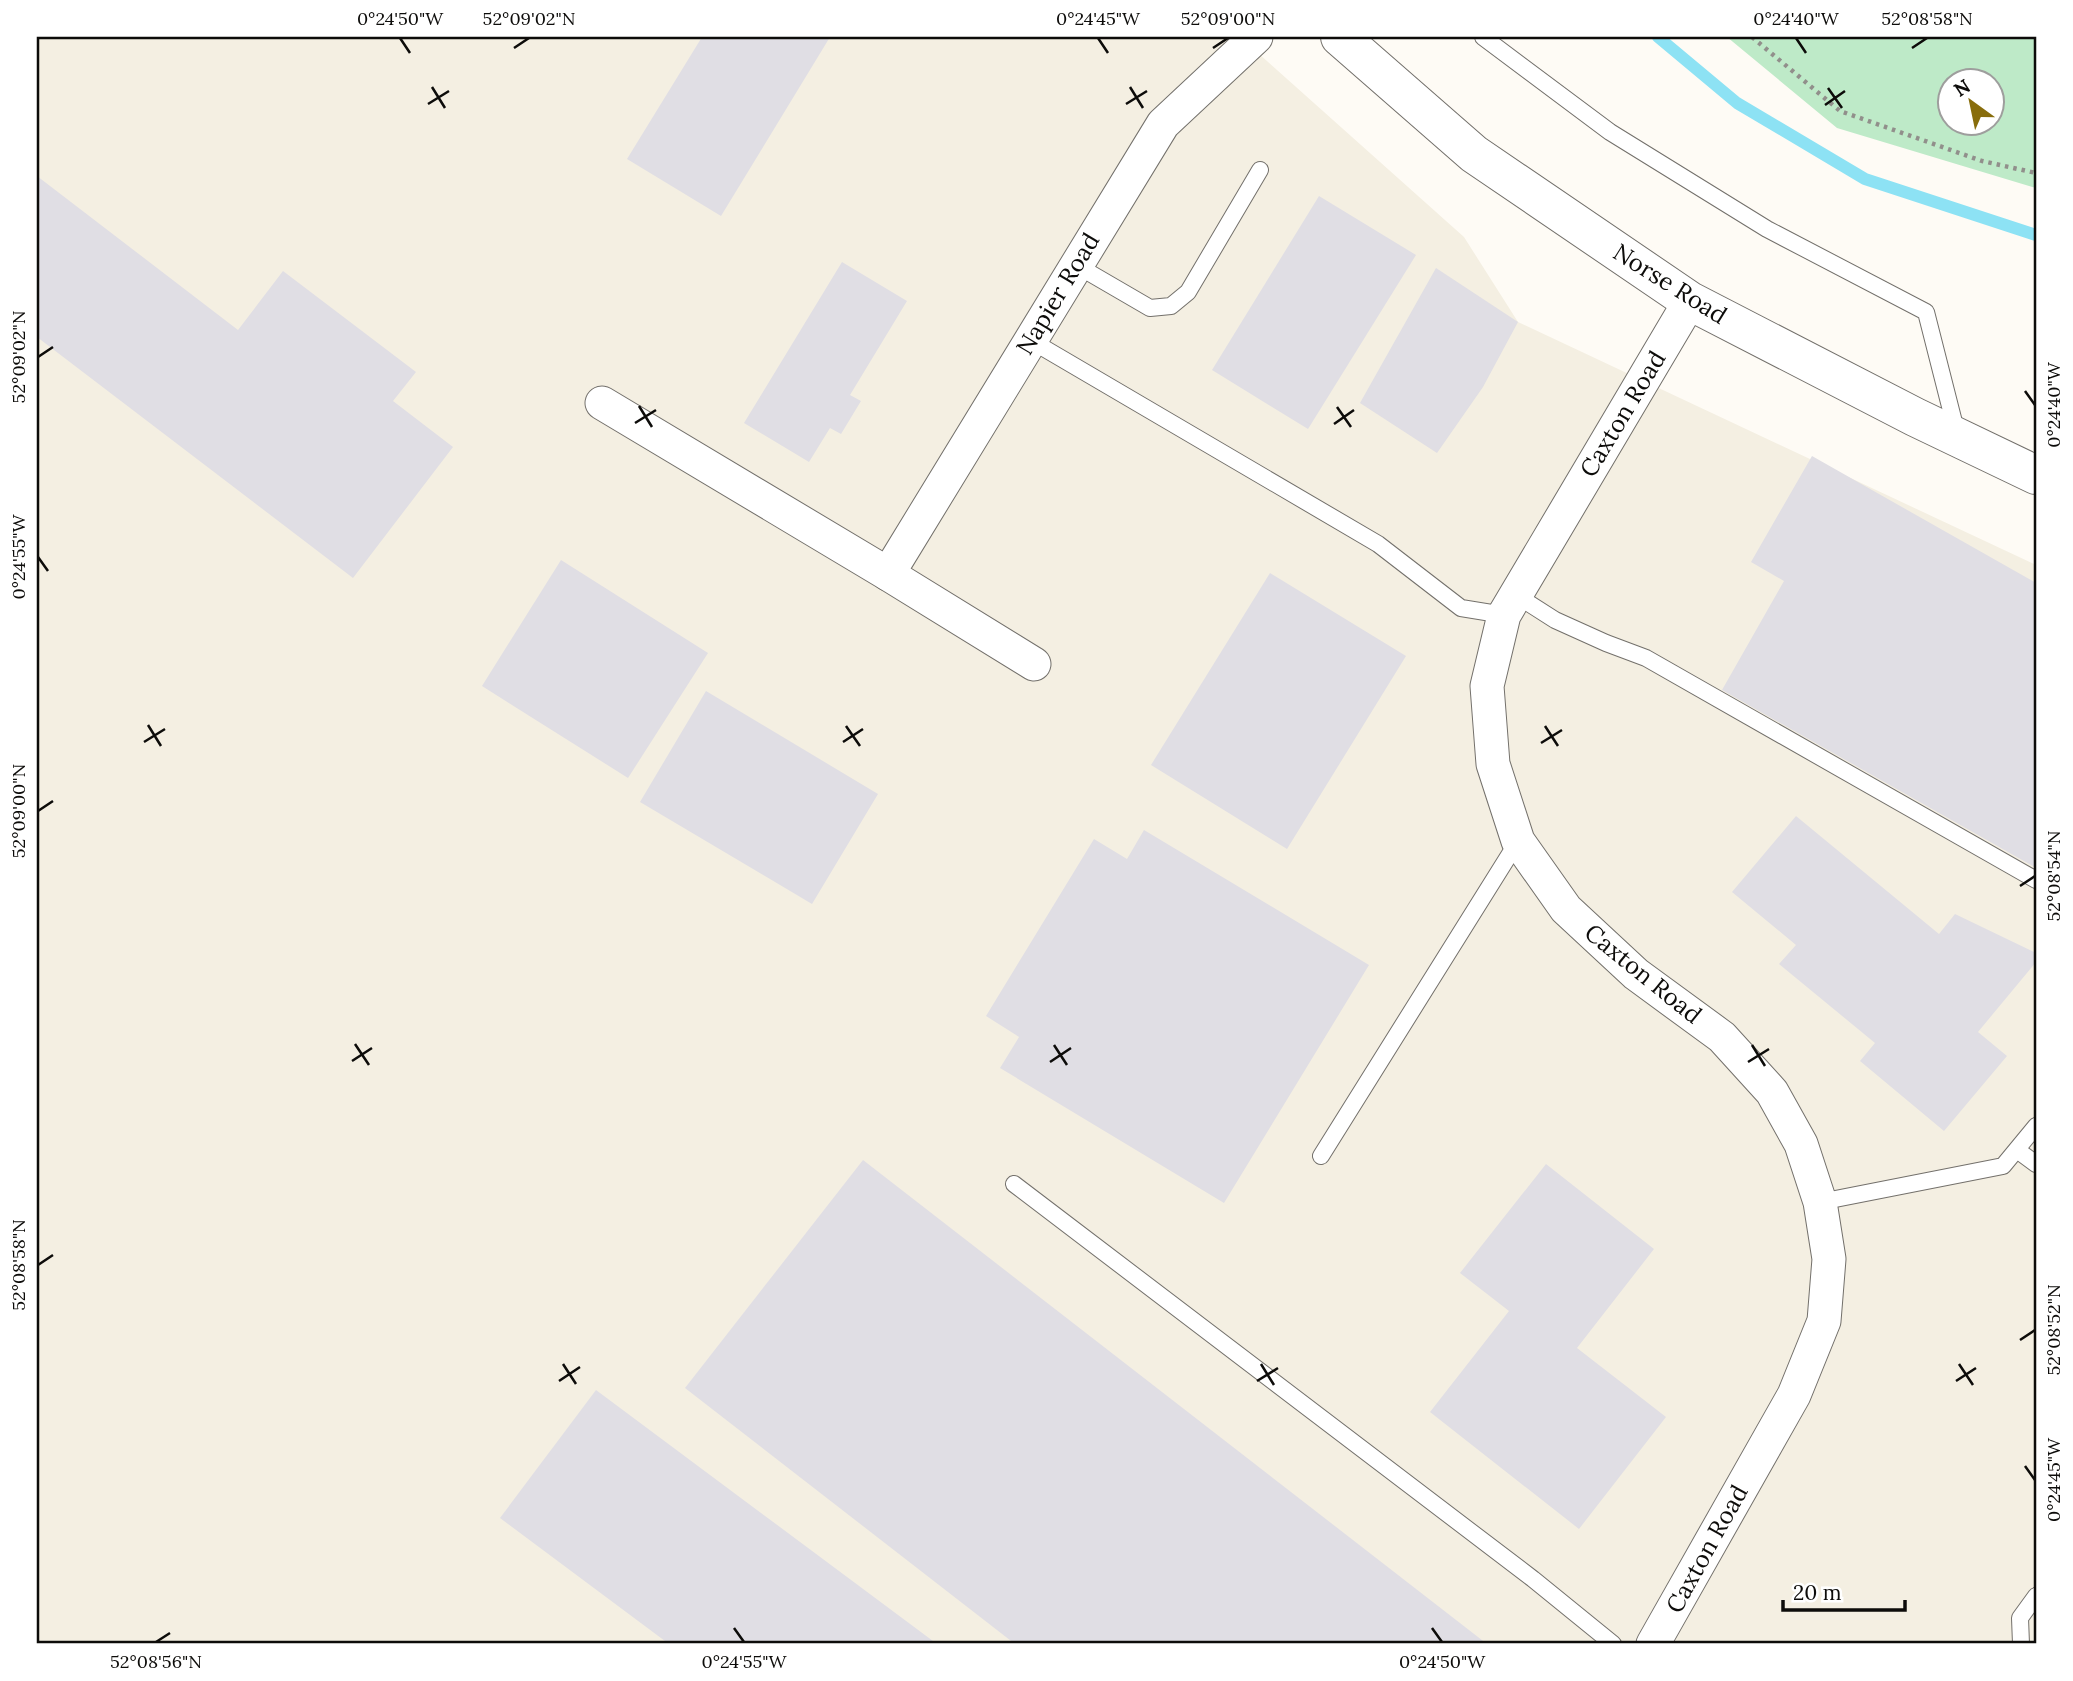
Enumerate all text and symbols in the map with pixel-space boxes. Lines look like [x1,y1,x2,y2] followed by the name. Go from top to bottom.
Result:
[357,7,444,30] text: 0°24'50"W
[483,7,575,30] text: 52°09'02"N
[1056,7,1141,30] text: 0°24'45"W
[1181,7,1275,30] text: 52°09'00"N
[1753,7,1840,30] text: 0°24'40"W
[1881,7,1973,30] text: 52°08'58"N
[1937,66,2007,136] north arrow
[1949,74,1975,102] text: N
[1009,227,1106,360] street label: Napier Road
[1608,236,1733,331] street label: Norse Road
[7,311,30,403] text: 52°09'02"N
[1573,345,1672,482] street label: Caxton Road
[2042,361,2065,448] text: 0°24'40"W
[7,514,30,599] text: 0°24'55"W
[7,764,30,858] text: 52°09'00"N
[2042,830,2065,922] text: 52°08'54"N
[1578,917,1708,1030] street label: Caxton Road
[7,1219,30,1311] text: 52°08'58"N
[2042,1284,2065,1376] text: 52°08'52"N
[2042,1437,2065,1522] text: 0°24'45"W
[1659,1479,1754,1618] street label: Caxton Road
[1783,1569,1905,1613] scale bar
[1793,1579,1842,1606] text: 20 m
[110,1650,202,1673] text: 52°08'56"N
[702,1650,787,1673] text: 0°24'55"W
[1399,1650,1486,1673] text: 0°24'50"W

